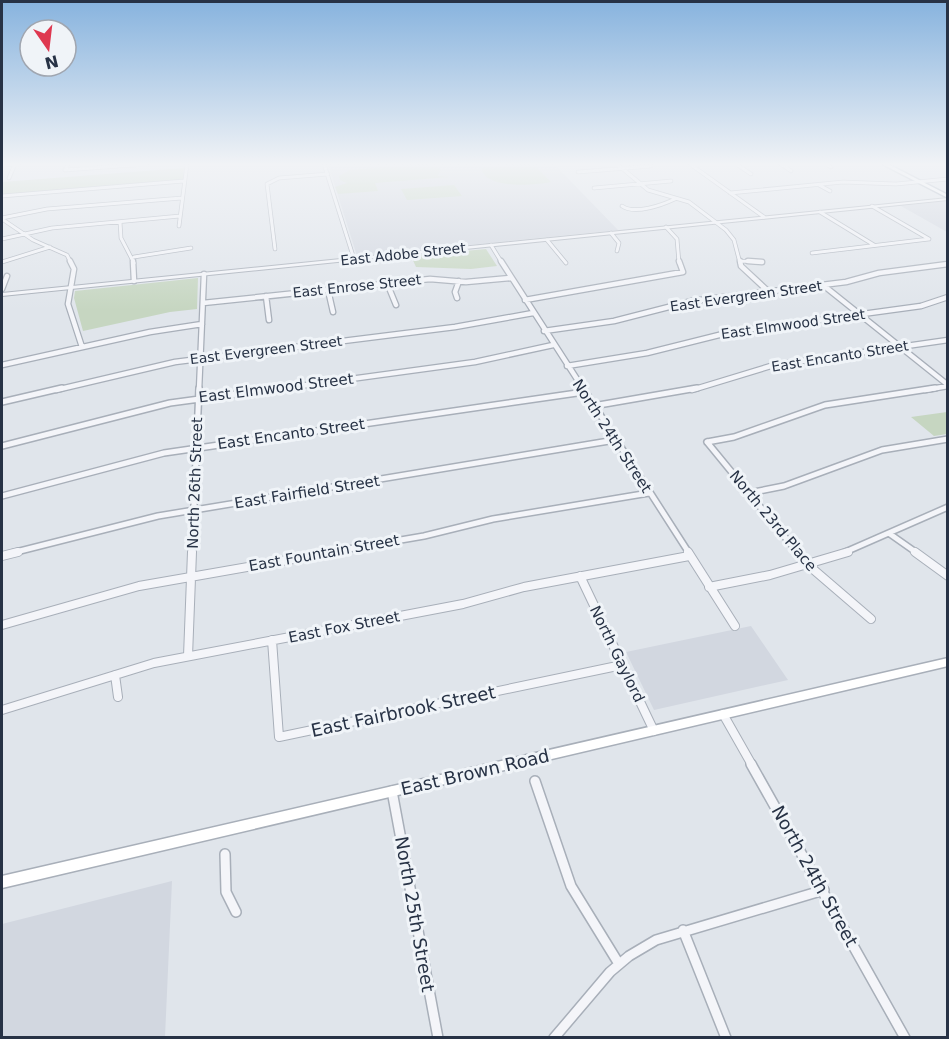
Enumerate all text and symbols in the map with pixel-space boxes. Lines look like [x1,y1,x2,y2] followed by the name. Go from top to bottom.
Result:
[18,18,78,78] north arrow
[43,51,60,73] text: N
[340,239,467,269] street label: East Adobe Street
[292,271,423,301] street label: East Enrose Street
[669,277,824,315] street label: East Evergreen Street
[720,306,867,342] street label: East Elmwood Street
[189,333,344,367] street label: East Evergreen Street
[770,337,910,375] street label: East Encanto Street
[198,370,355,406] street label: East Elmwood Street
[569,376,655,496] street label: North 24th Street
[216,415,366,453] street label: East Encanto Street
[184,417,206,549] street label: North 26th Street
[726,467,820,575] street label: North 23rd Place
[233,472,381,512] street label: East Fairfield Street
[247,531,401,575] street label: East Fountain Street
[586,603,648,705] street label: North Gaylord
[287,607,401,647] street label: East Fox Street
[309,681,497,741] street label: East Fairbrook Street
[399,745,551,799] street label: East Brown Road
[768,802,862,950] street label: North 24th Street
[391,834,439,994] street label: North 25th Street

